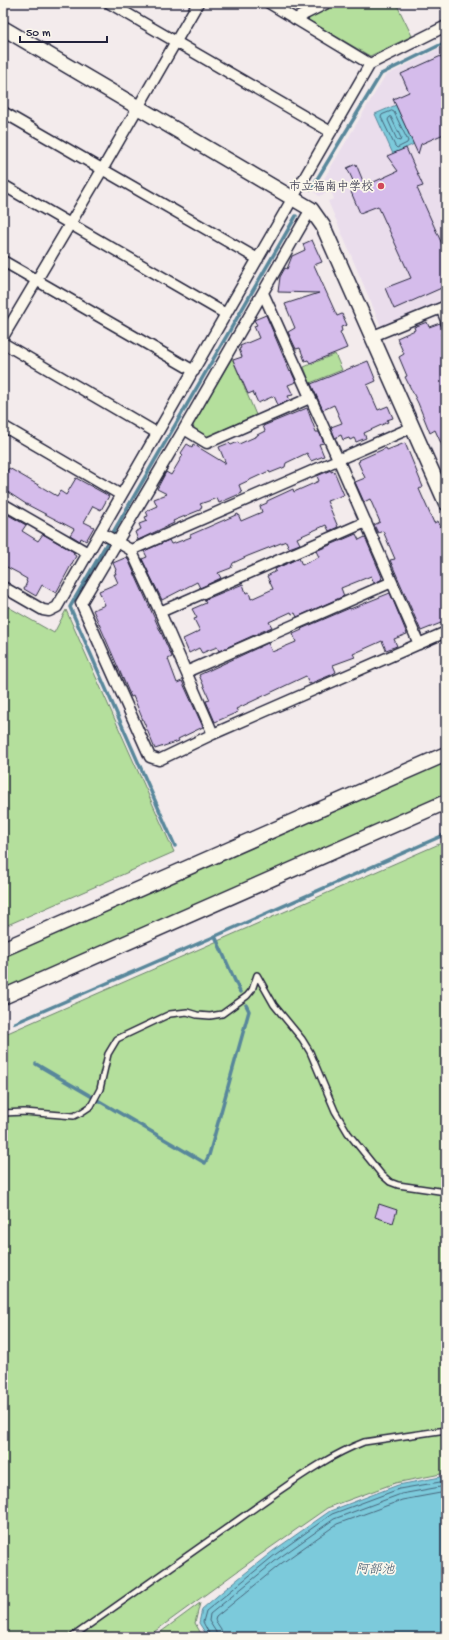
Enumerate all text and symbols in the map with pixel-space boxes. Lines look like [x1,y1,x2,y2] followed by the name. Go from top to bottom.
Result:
[20,18,107,44] scale bar
[26,27,51,41] text: 50 m
[289,180,373,195] place label: 市立福南中学校
[376,181,386,191] marker: 市立福南中学校
[355,1562,395,1578] water label: 阿部池

